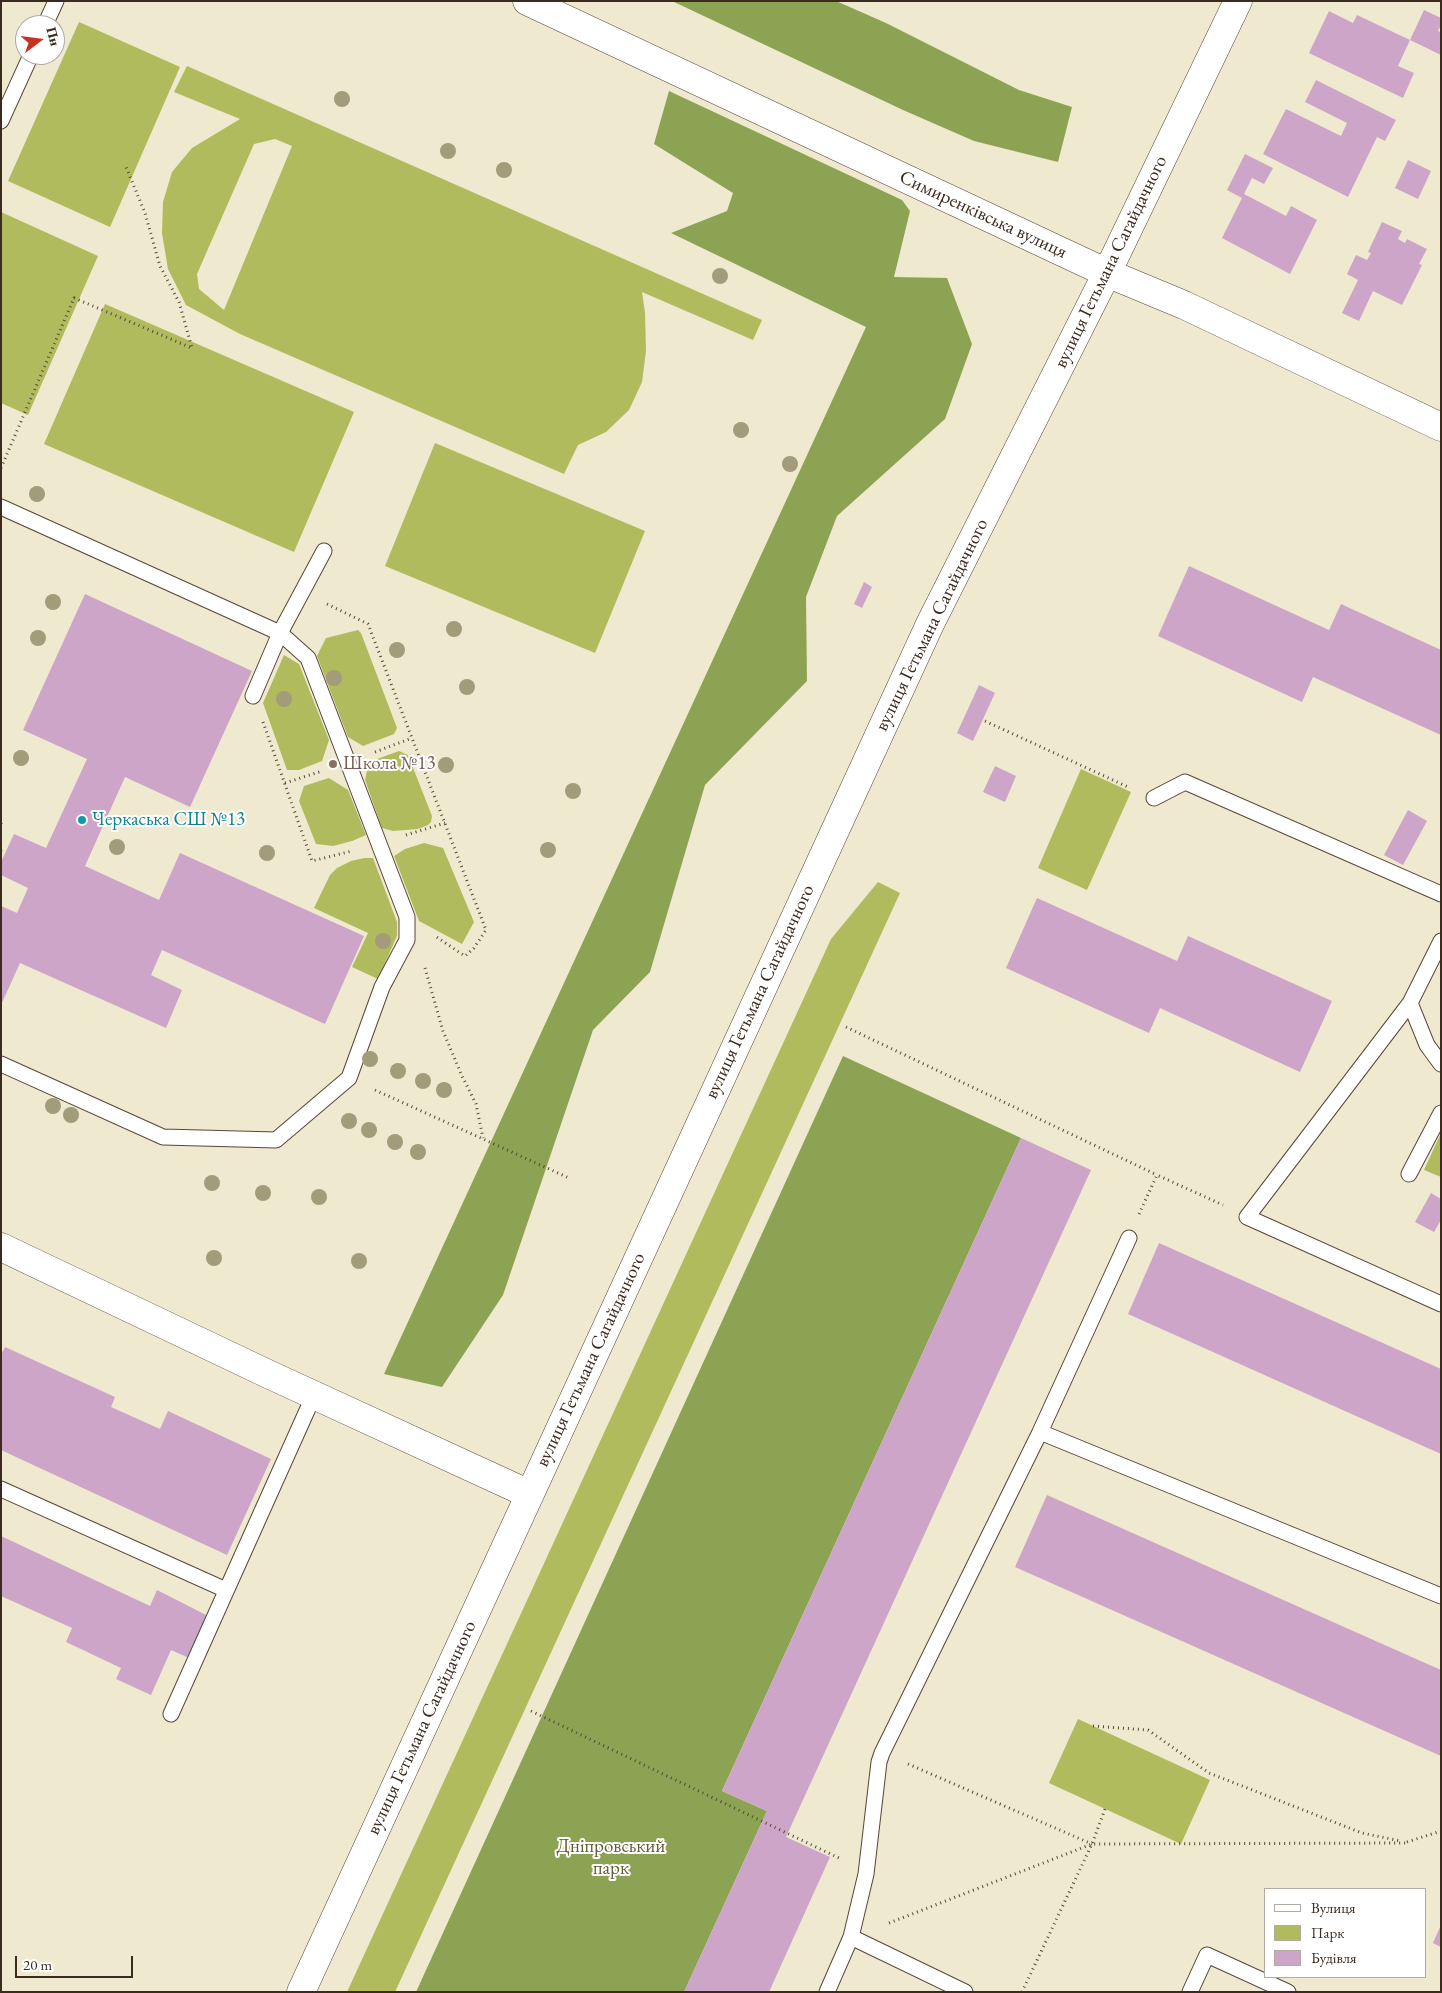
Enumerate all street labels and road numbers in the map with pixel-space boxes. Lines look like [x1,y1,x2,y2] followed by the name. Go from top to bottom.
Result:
[1050,152,1172,372] street label: вулиця Гетьмана Сагайдачного
[896,166,1070,264] street label: Симиренківська вулиця
[871,515,993,735] street label: вулиця Гетьмана Сагайдачного
[700,881,820,1103] street label: вулиця Гетьмана Сагайдачного
[531,1249,651,1471] street label: вулиця Гетьмана Сагайдачного
[362,1617,482,1839] street label: вулиця Гетьмана Сагайдачного

